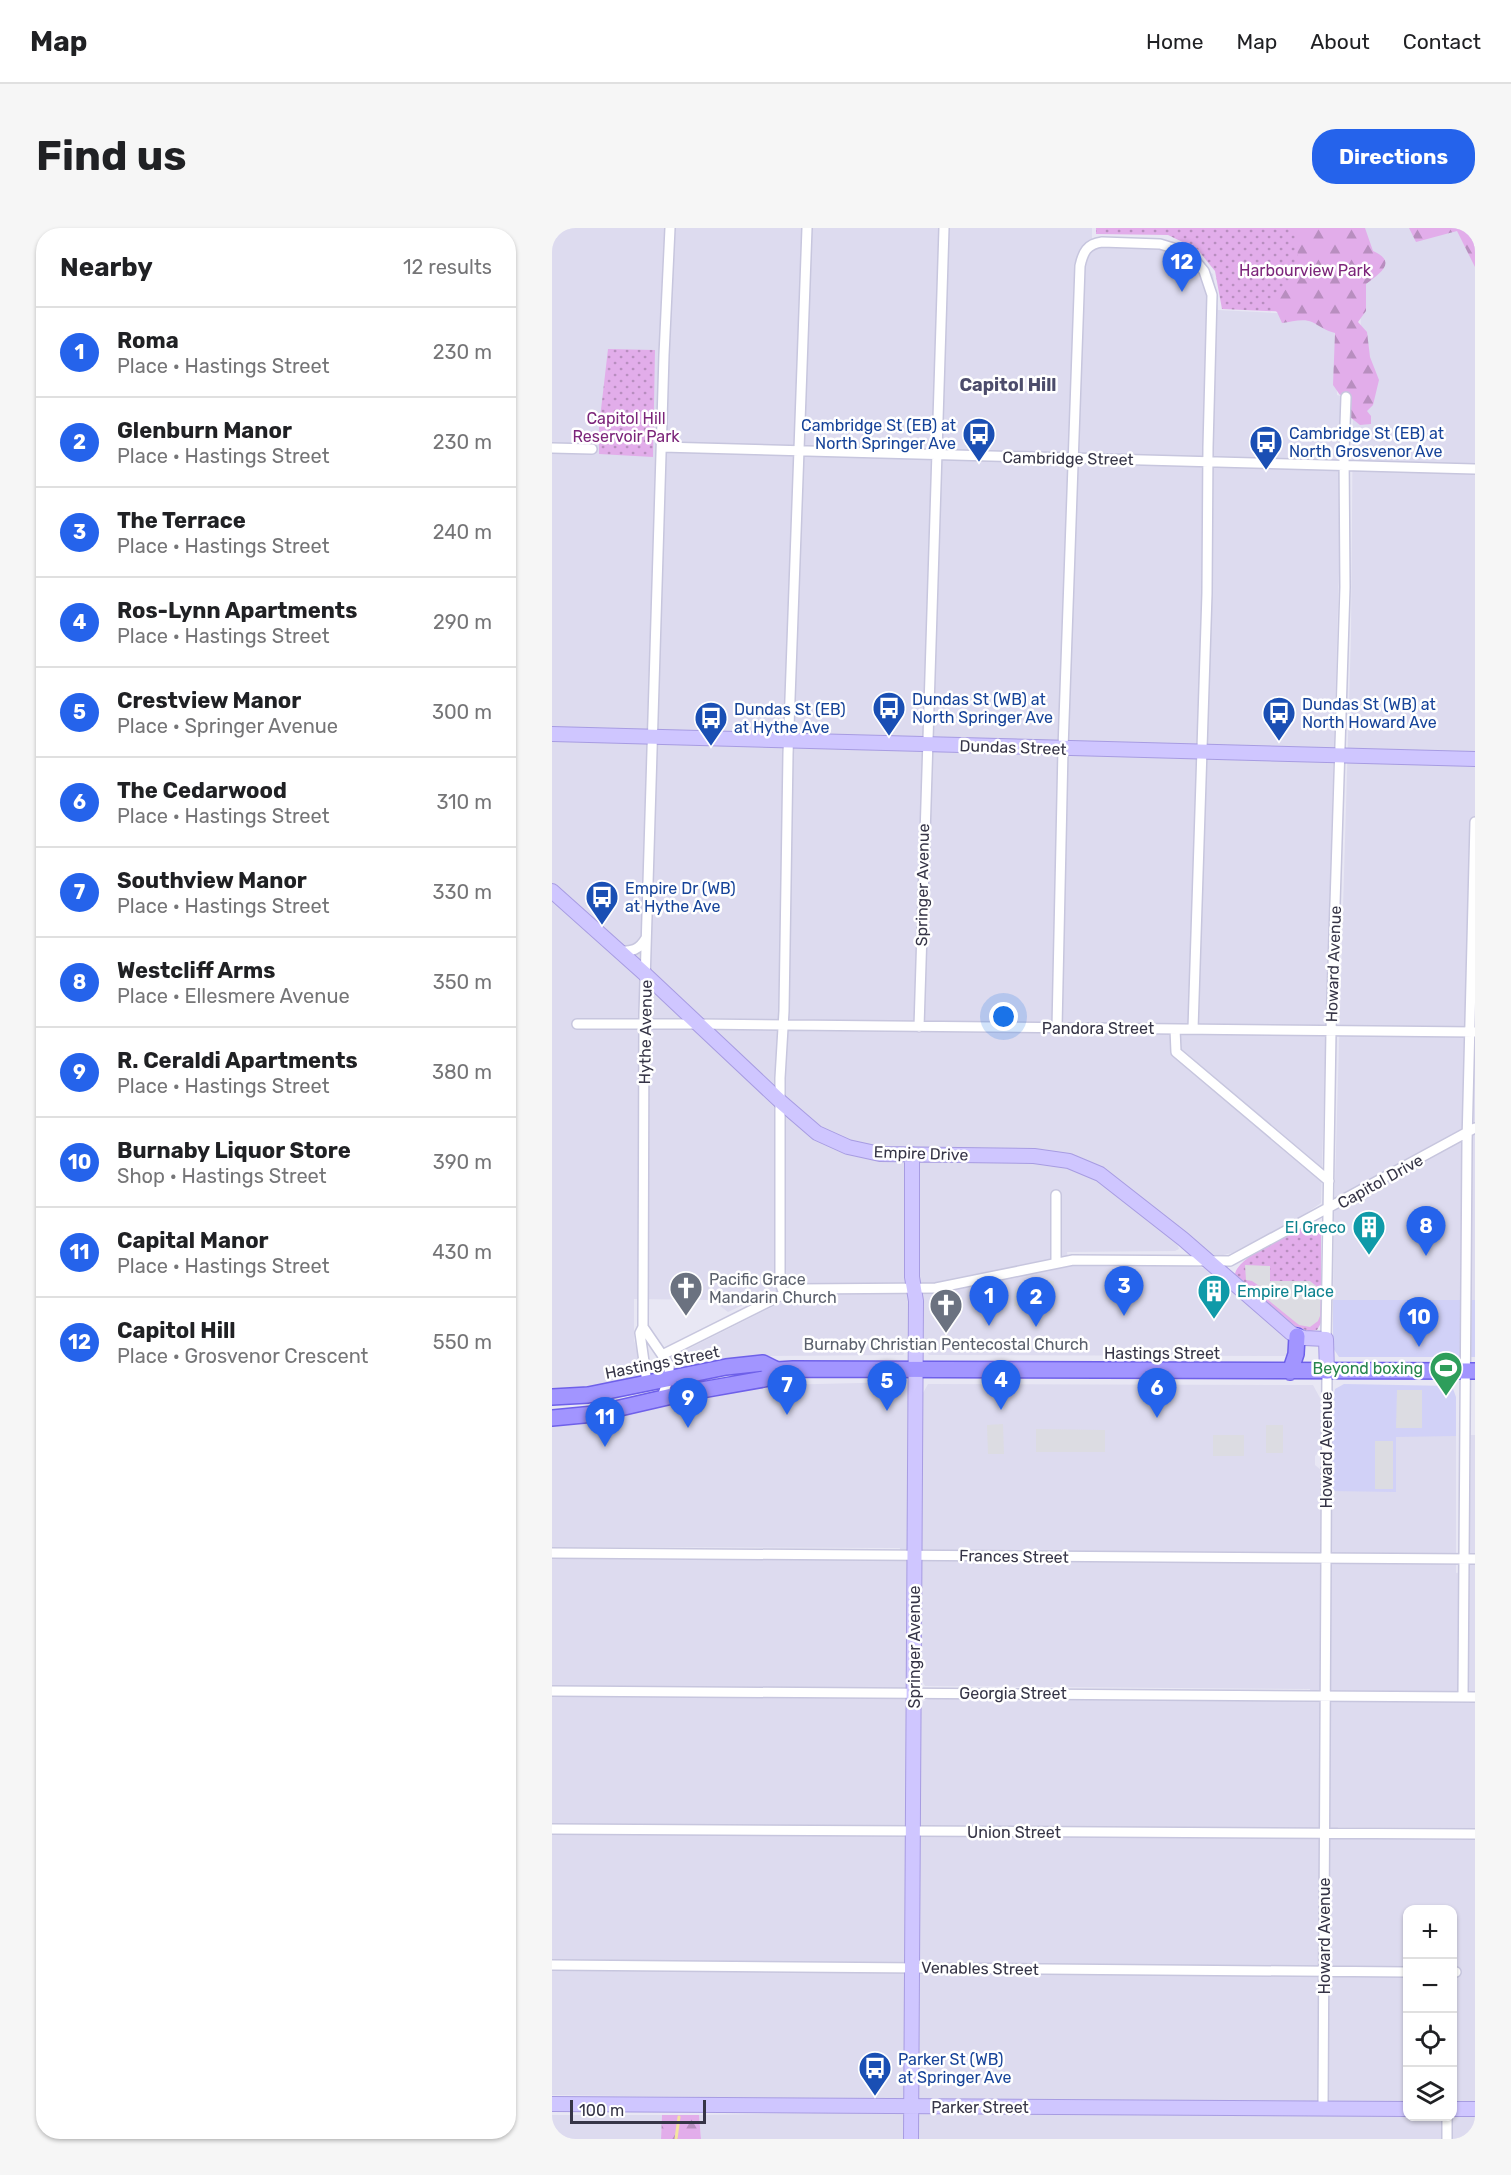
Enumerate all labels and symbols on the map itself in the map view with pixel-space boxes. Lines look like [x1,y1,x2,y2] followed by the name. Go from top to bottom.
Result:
[1162,242,1202,292] pin: 12
[1239,261,1372,280] park label: Harbourview Park
[959,374,1057,396] district label: Capitol Hill
[572,409,680,446] park label: Capitol Hill Reservoir Park
[801,416,956,453] place label: Cambridge St (EB) at North Springer Ave
[961,416,997,463] bus stop icon: Cambridge St (EB) at North Springer Ave
[1248,424,1284,471] bus stop icon: Cambridge St (EB) at North Grosvenor Ave
[1289,424,1444,461] place label: Cambridge St (EB) at North Grosvenor Ave
[1002,448,1134,469] street label: Cambridge Street
[871,690,907,737] bus stop icon: Dundas St (WB) at North Springer Ave
[912,690,1053,727] place label: Dundas St (WB) at North Springer Ave
[1261,695,1297,742] bus stop icon: Dundas St (WB) at North Howard Ave
[1302,695,1437,732] place label: Dundas St (WB) at North Howard Ave
[693,700,729,747] bus stop icon: Dundas St (EB) at Hythe Ave
[734,700,846,737] place label: Dundas St (EB) at Hythe Ave
[959,736,1067,759] street label: Dundas Street
[912,823,933,947] street label: Springer Avenue
[584,879,620,926] bus stop icon: Empire Dr (WB) at Hythe Ave
[625,879,736,916] place label: Empire Dr (WB) at Hythe Ave
[1322,905,1345,1023] street label: Howard Avenue
[635,979,656,1085] street label: Hythe Avenue
[989,1002,1018,1031] your location
[1042,1019,1154,1038] street label: Pandora Street
[873,1142,969,1165] street label: Empire Drive
[1334,1150,1426,1213] street label: Capitol Drive
[1406,1206,1446,1256] pin: 8
[1351,1209,1387,1256] building icon: El Greco
[1285,1218,1346,1237] place label: El Greco
[1104,1266,1144,1316] pin: 3
[668,1270,704,1317] church icon: Pacific Grace Mandarin Church
[709,1270,837,1307] place label: Pacific Grace Mandarin Church
[1196,1273,1232,1320] building icon: Empire Place
[970,1276,1008,1326] pin: 1
[1016,1278,1056,1327] pin: 2
[1237,1282,1334,1301] place label: Empire Place
[928,1287,964,1334] church icon: Burnaby Christian Pentecostal Church
[1400,1298,1438,1347] pin: 10
[803,1335,1089,1354] place label: Burnaby Christian Pentecostal Church
[603,1342,721,1383] street label: Hastings Street
[1104,1344,1220,1363] street label: Hastings Street
[1428,1350,1464,1397] sports icon: Beyond boxing
[1313,1359,1423,1378] place label: Beyond boxing
[982,1360,1020,1410] pin: 4
[868,1362,906,1411] pin: 5
[768,1366,806,1415] pin: 7
[1138,1368,1176,1418] pin: 6
[668,1378,708,1428] pin: 9
[1317,1392,1336,1508] street label: Howard Avenue
[586,1398,624,1447] pin: 11
[959,1546,1069,1567] street label: Frances Street
[905,1586,924,1708] street label: Springer Avenue
[959,1684,1067,1703] street label: Georgia Street
[967,1823,1061,1842] street label: Union Street
[1315,1878,1334,1994] street label: Howard Avenue
[921,1958,1039,1979] street label: Venables Street
[857,2050,893,2097] bus stop icon: Parker St (WB) at Springer Ave
[898,2050,1012,2087] place label: Parker St (WB) at Springer Ave
[570,2097,706,2124] scale bar
[931,2098,1029,2117] street label: Parker Street

